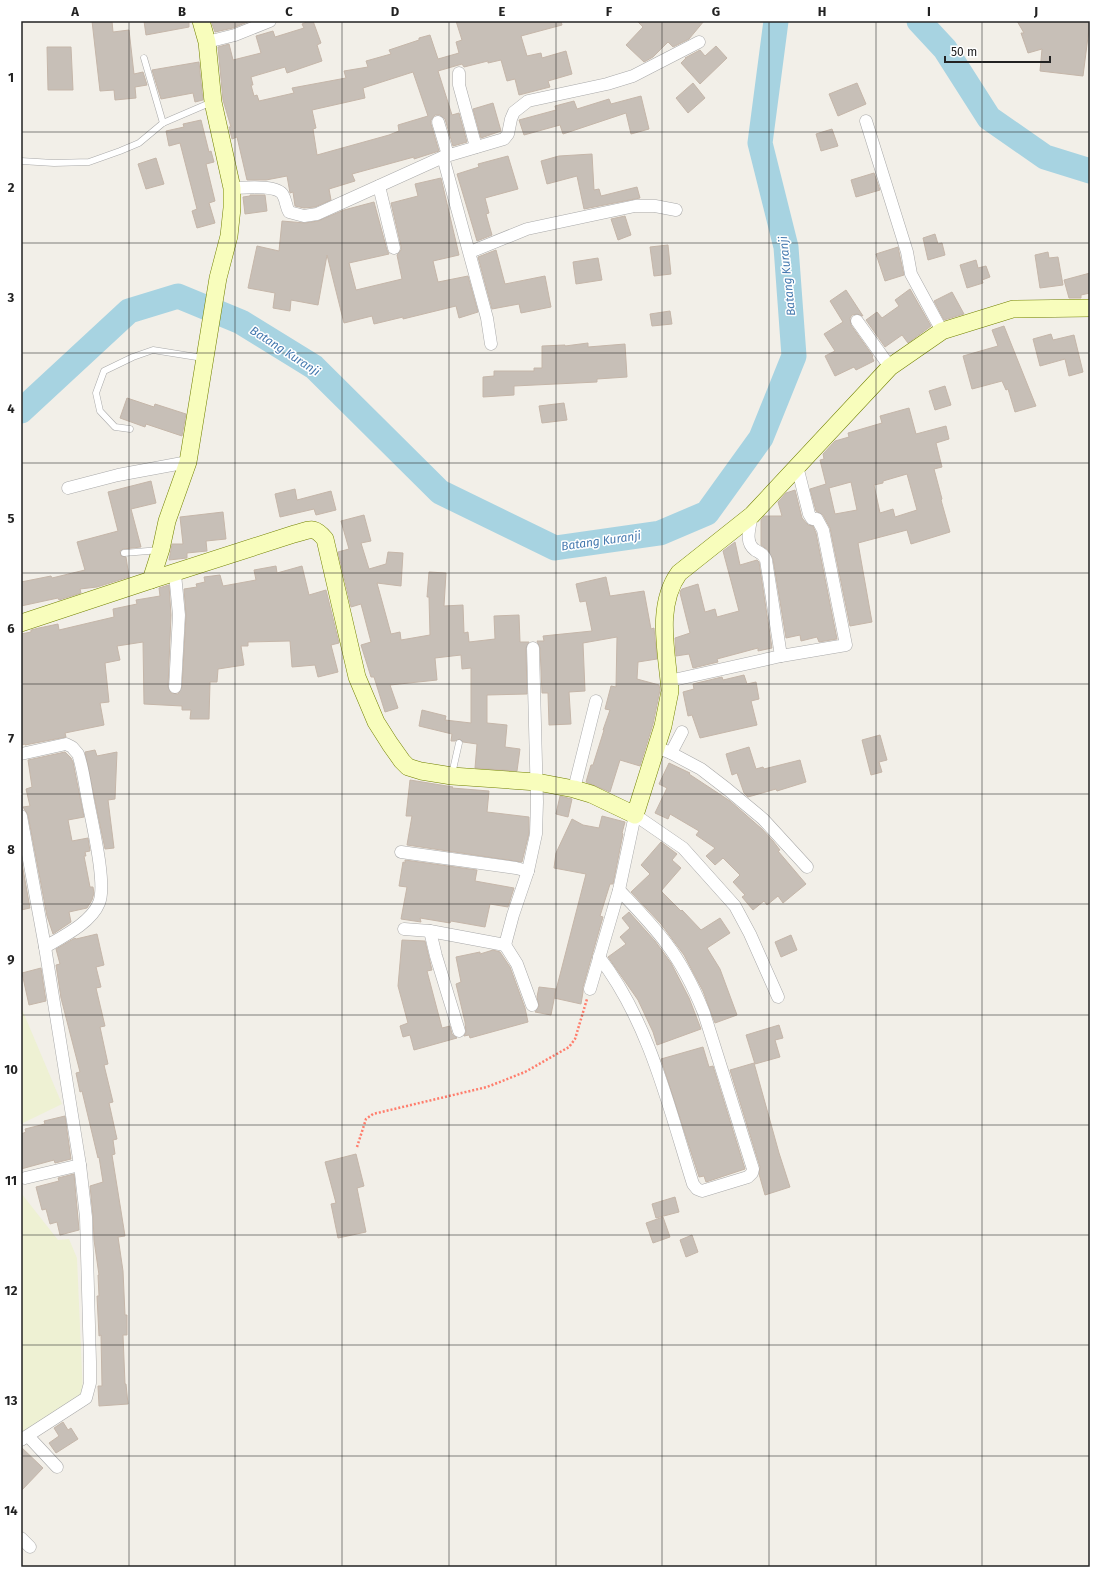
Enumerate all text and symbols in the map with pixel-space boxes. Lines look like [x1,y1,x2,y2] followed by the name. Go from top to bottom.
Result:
[70,4,79,19] text: A
[178,4,186,19] text: B
[285,4,293,19] text: C
[391,4,400,19] text: D
[499,4,506,19] text: E
[606,4,613,19] text: F
[712,4,720,19] text: G
[818,4,826,19] text: H
[927,4,931,19] text: I
[1033,4,1038,19] text: J
[945,38,1050,64] scale bar
[951,45,977,59] text: 50 m
[8,70,14,85] text: 1
[8,180,15,195] text: 2
[776,235,798,317] water label: Batang Kuranji
[7,290,15,305] text: 3
[247,323,323,379] water label: Batang Kuranji
[7,401,15,416] text: 4
[8,511,15,526] text: 5
[560,528,642,554] water label: Batang Kuranji
[7,621,15,636] text: 6
[8,731,14,746] text: 7
[7,842,15,857] text: 8
[7,952,15,967] text: 9
[4,1062,18,1077] text: 10
[5,1173,17,1188] text: 11
[5,1283,18,1298] text: 12
[5,1393,18,1408] text: 13
[4,1503,18,1518] text: 14

